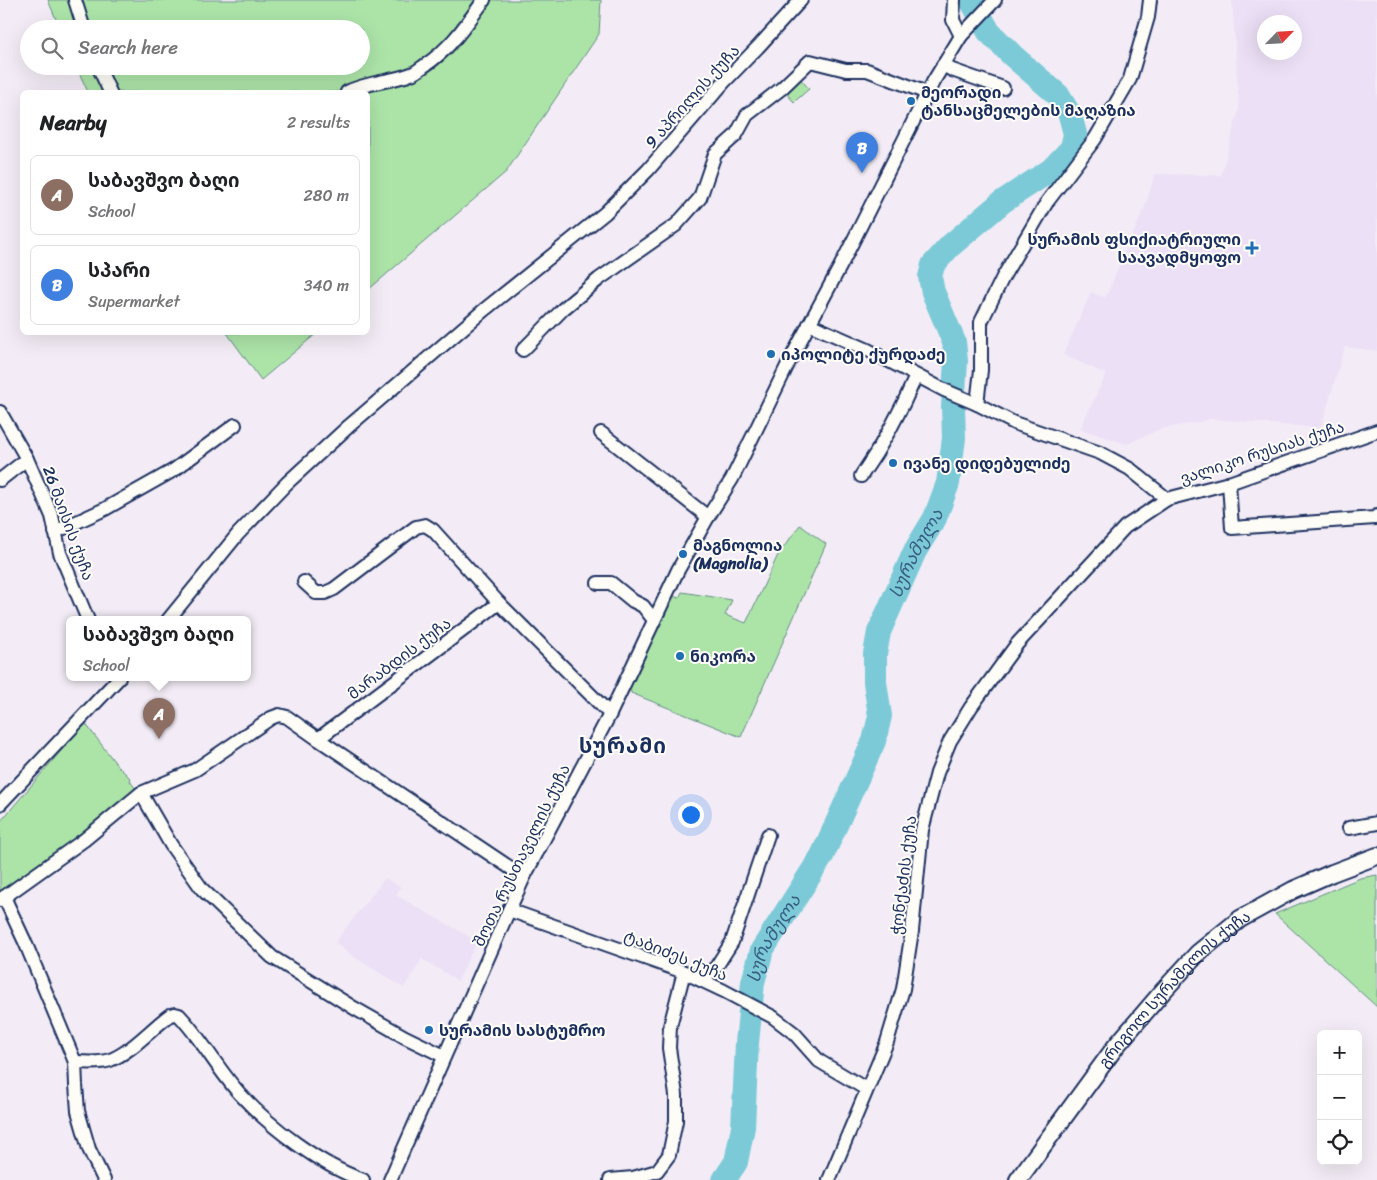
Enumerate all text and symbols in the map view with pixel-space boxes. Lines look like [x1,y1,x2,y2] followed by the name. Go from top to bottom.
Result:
[1257,15,1302,60] north arrow
[20,20,370,75] search box
[78,31,178,64] text: Search here
[38,34,66,62] icon: search
[637,38,747,155] street label: 9 აპრილის ქუჩა
[921,78,1136,125] place label: მეორადი ტანსაცმელების მაღაზია
[905,95,917,107] marker: მეორადი ტანსაცმელების მაღაზია
[40,104,106,142] text: Nearby
[287,108,350,137] text: 2 results
[846,132,878,173] pin: B
[88,164,240,197] text: საბავშვო ბაღი
[52,181,62,210] text: A
[304,181,349,210] text: 280 m
[88,197,135,226] text: School
[1027,225,1241,272] place label: სურამის ფსიქიატრიული საავადმყოფო
[1245,241,1259,255] marker: სურამის ფსიქიატრიული საავადმყოფო
[88,254,150,287] text: სპარი
[52,271,62,300] text: B
[304,271,349,300] text: 340 m
[88,287,180,316] text: Supermarket
[781,340,946,369] place label: იპოლიტე ქურდაძე
[765,348,777,360] marker: იპოლიტე ქურდაძე
[1176,412,1348,493] street label: ვალიკო რუსიას ქუჩა
[903,449,1071,478] place label: ივანე დიდებულიძე
[887,457,899,469] marker: ივანე დიდებულიძე
[34,462,103,585] street label: 26 მაისის ქუჩა
[880,505,953,603] water label: სურამულა
[693,531,782,578] place label: მაგნოლია (Magnolia)
[677,548,689,560] marker: მაგნოლია (Magnolia)
[341,609,458,707] street label: მარაბდის ქუჩა
[66,616,251,681] popup
[83,618,234,651] text: საბავშვო ბაღი
[690,642,756,671] place label: ნიკორა
[674,650,686,662] marker: ნიკორა
[83,651,130,680] text: School
[143,698,175,739] pin: A
[579,727,667,765] district label: სურამი
[464,759,578,952] street label: შოთა რუსთაველის ქუჩა
[678,802,704,828] your location
[882,814,925,936] street label: ჭონქაძის ქუჩა
[738,888,810,987] water label: სურამულა
[1090,902,1256,1074] street label: გრიგოლ სურამელის ქუჩა
[619,921,732,989] street label: ტაბიძეს ქუჩა
[439,1016,606,1045] place label: სურამის სასტუმრო
[423,1024,435,1036] marker: სურამის სასტუმრო
[1317,1030,1362,1165] map controls
[1317,1030,1362,1075] button: +
[1317,1075,1362,1120] button: −
[1317,1120,1362,1165] button: locate

